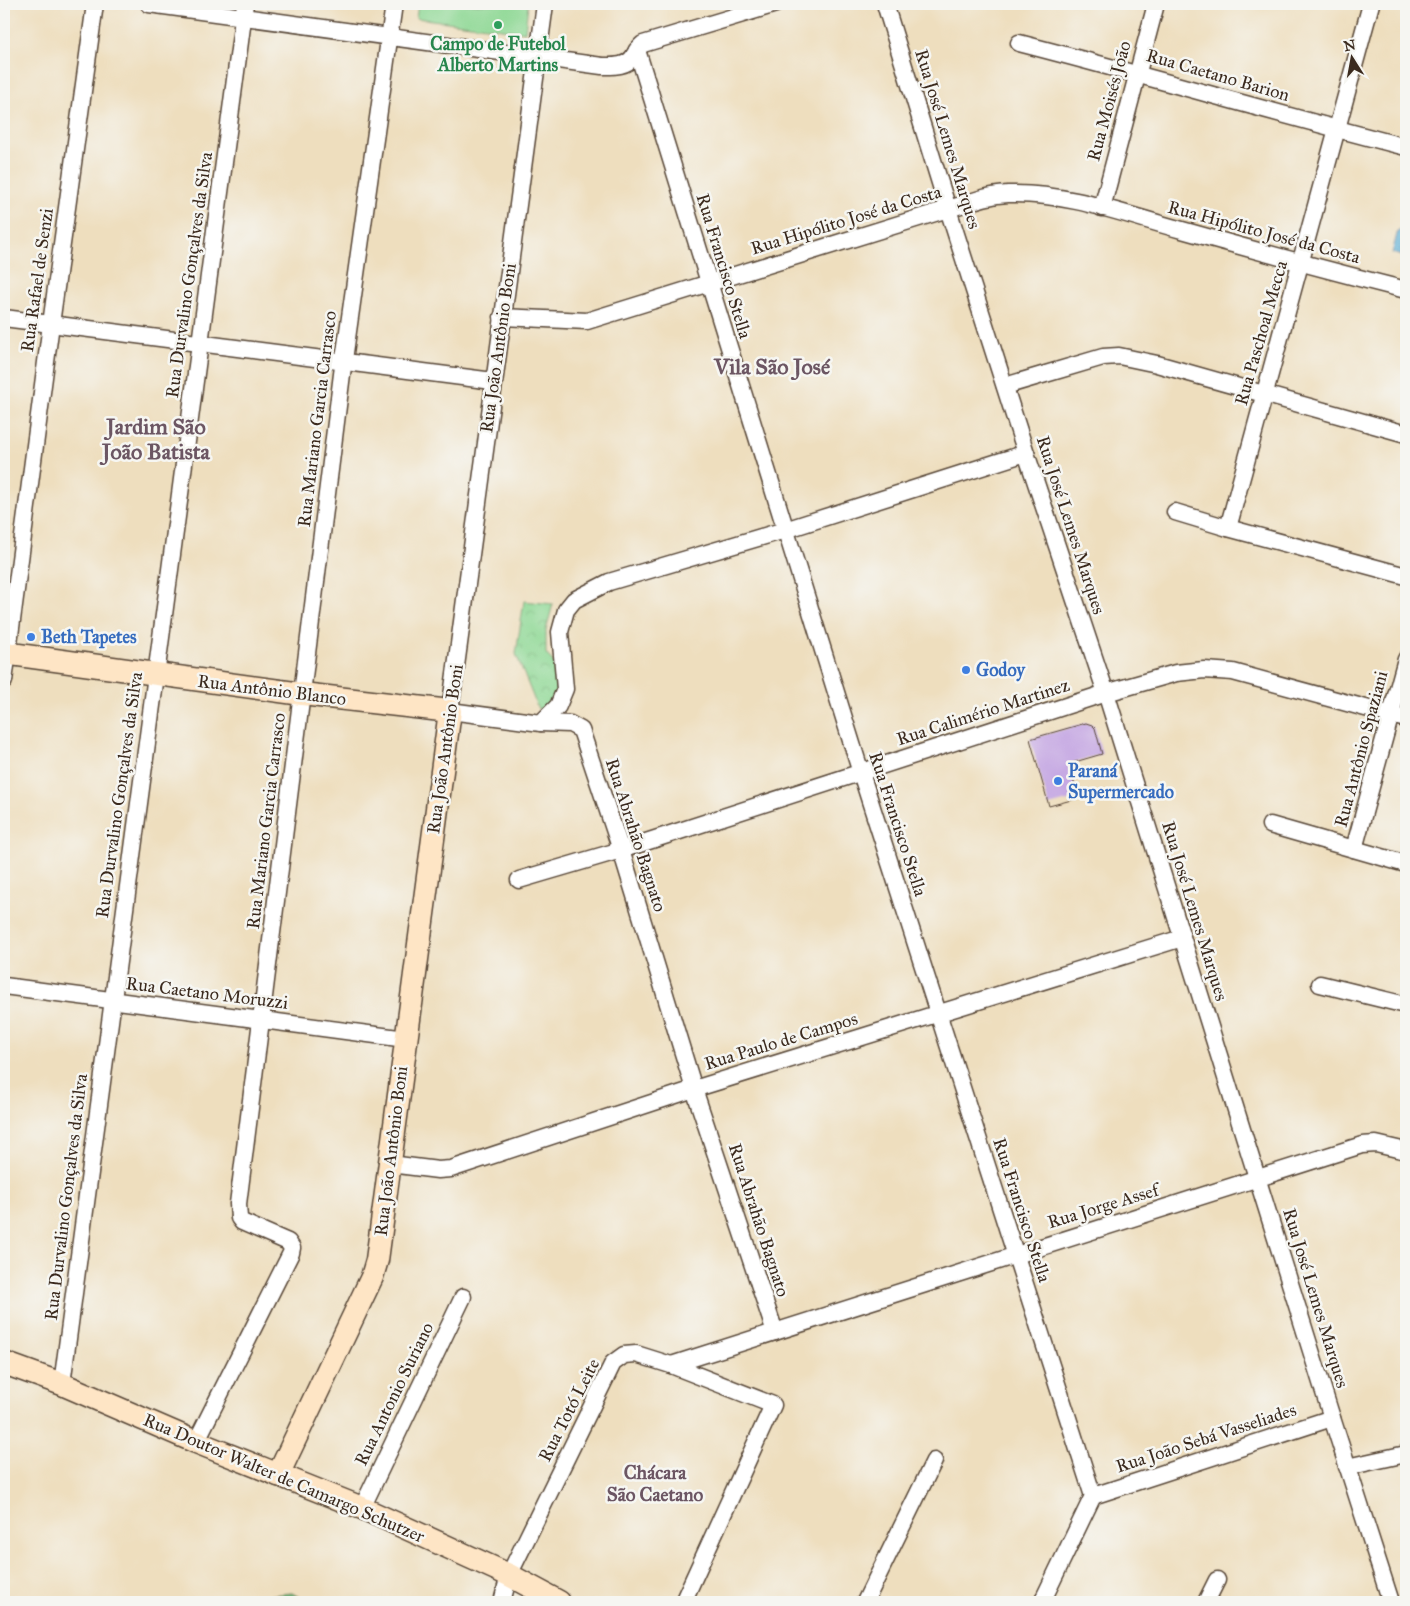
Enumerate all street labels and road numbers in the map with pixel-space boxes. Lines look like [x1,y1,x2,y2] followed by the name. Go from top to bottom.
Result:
[1082,39,1137,164] street label: Rua Moisés João
[1144,44,1292,106] street label: Rua Caetano Barion
[909,47,986,232] street label: Rua José Lemes Marques
[161,150,217,399] street label: Rua Durvalino Gonçalves da Silva
[748,180,945,260] street label: Rua Hipólito José da Costa
[692,191,757,341] street label: Rua Francisco Stella
[1165,196,1363,269] street label: Rua Hipólito José da Costa
[16,207,58,353] street label: Rua Rafael de Senzi
[1230,258,1292,408] street label: Rua Paschoal Mecca
[475,262,522,434] street label: Rua João Antônio Boni
[293,310,341,528] street label: Rua Mariano Garcia Carrasco
[1031,433,1110,617] street label: Rua José Lemes Marques
[422,663,469,835] street label: Rua João Antônio Boni
[1330,668,1392,830] street label: Rua Antônio Spaziani
[91,670,147,919] street label: Rua Durvalino Gonçalves da Silva
[196,670,348,710] street label: Rua Antônio Blanco
[894,674,1072,750] street label: Rua Calimério Martinez
[242,712,290,930] street label: Rua Mariano Garcia Carrasco
[864,749,932,899] street label: Rua Francisco Stella
[600,755,671,915] street label: Rua Abrahão Bagnato
[1156,819,1233,1004] street label: Rua José Lemes Marques
[125,972,289,1014] street label: Rua Caetano Moruzzi
[702,1007,860,1075] street label: Rua Paulo de Campos
[370,1065,413,1237] street label: Rua João Antônio Boni
[40,1072,92,1322] street label: Rua Durvalino Gonçalves da Silva
[988,1135,1056,1285] street label: Rua Francisco Stella
[723,1140,794,1300] street label: Rua Abrahão Bagnato
[1045,1178,1164,1234] street label: Rua Jorge Assef
[1277,1206,1354,1391] street label: Rua José Lemes Marques
[350,1319,438,1469] street label: Rua Antonio Suriano
[534,1355,604,1465] street label: Rua Totó Leite
[1113,1398,1299,1479] street label: Rua João Sebá Vasseliades
[140,1409,428,1548] street label: Rua Doutor Walter de Camargo Schutzer

